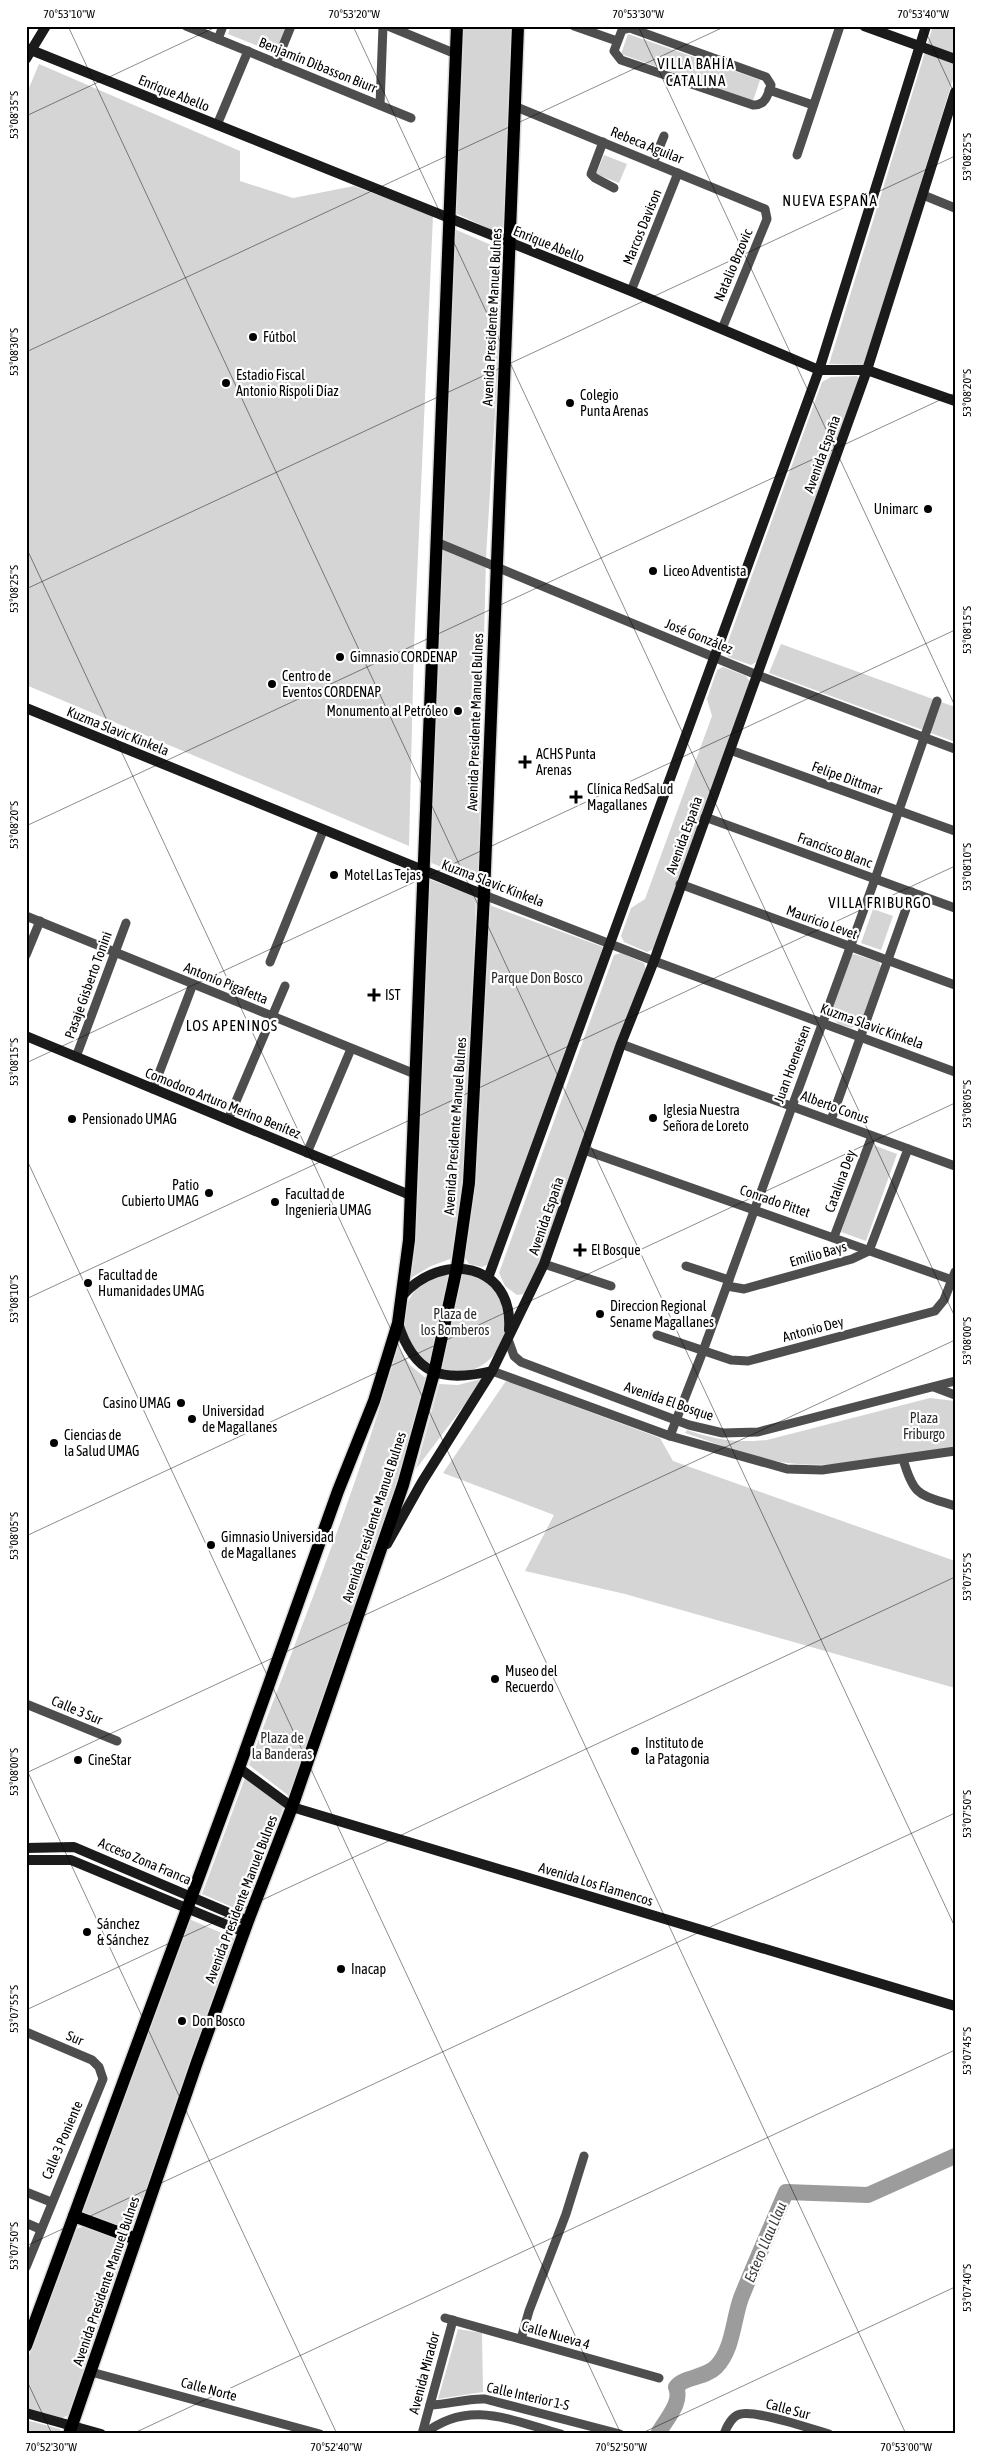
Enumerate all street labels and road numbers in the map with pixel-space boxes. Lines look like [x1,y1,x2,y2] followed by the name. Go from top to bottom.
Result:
[257,34,380,96] street label: Benjamín Dibasson Biurr
[136,71,212,115] street label: Enrique Abello
[608,123,687,167] street label: Rebeca Aguilar
[620,187,664,267] street label: Marcos Davison
[511,222,587,266] street label: Enrique Abello
[711,226,756,304] street label: Natalio Brzovic
[479,228,505,406] street label: Avenida Presidente Manuel Bulnes
[801,413,843,495] street label: Avenida España
[663,615,735,657] street label: José González
[464,633,486,811] street label: Avenida Presidente Manuel Bulnes
[65,703,171,759] street label: Kuzma Slavic Kinkela
[810,758,885,798] street label: Felipe Dittmar
[663,794,705,876] street label: Avenida España
[795,829,875,871] street label: Francisco Blanc
[439,856,547,910] street label: Kuzma Slavic Kinkela
[784,902,860,942] street label: Mauricio Levet
[61,929,115,1041] street label: Pasaje Gisberto Tonini
[182,959,270,1007] street label: Antonio Pigafetta
[818,1000,926,1052] street label: Kuzma Slavic Kinkela
[770,1023,814,1105] street label: Juan Hoeneisen
[441,1037,469,1215] street label: Avenida Presidente Manuel Bulnes
[143,1064,303,1142] street label: Comodoro Arturo Merino Benítez
[799,1087,871,1127] street label: Alberto Conus
[821,1147,859,1214] street label: Catalina Dey
[525,1175,567,1257] street label: Avenida España
[738,1182,812,1220] street label: Conrado Pittet
[788,1238,848,1270] street label: Emilio Bays
[781,1313,845,1345] street label: Antonio Dey
[622,1378,716,1424] street label: Avenida El Bosque
[339,1430,409,1604] street label: Avenida Presidente Manuel Bulnes
[49,1692,106,1728] street label: Calle 3 Sur
[202,1813,280,1985] street label: Avenida Presidente Manuel Bulnes
[96,1834,194,1888] street label: Acceso Zona Franca
[537,1859,655,1909] street label: Avenida Los Flamencos
[64,2027,87,2049] street label: Sur
[38,2098,86,2182] street label: Calle 3 Poniente
[69,2194,143,2368] street label: Avenida Presidente Manuel Bulnes
[520,2318,592,2352] street label: Calle Nueva 4
[405,2329,443,2416] street label: Avenida Mirador
[179,2374,239,2404] street label: Calle Norte
[485,2379,571,2413] street label: Calle Interior 1-S
[764,2395,813,2423] street label: Calle Sur

